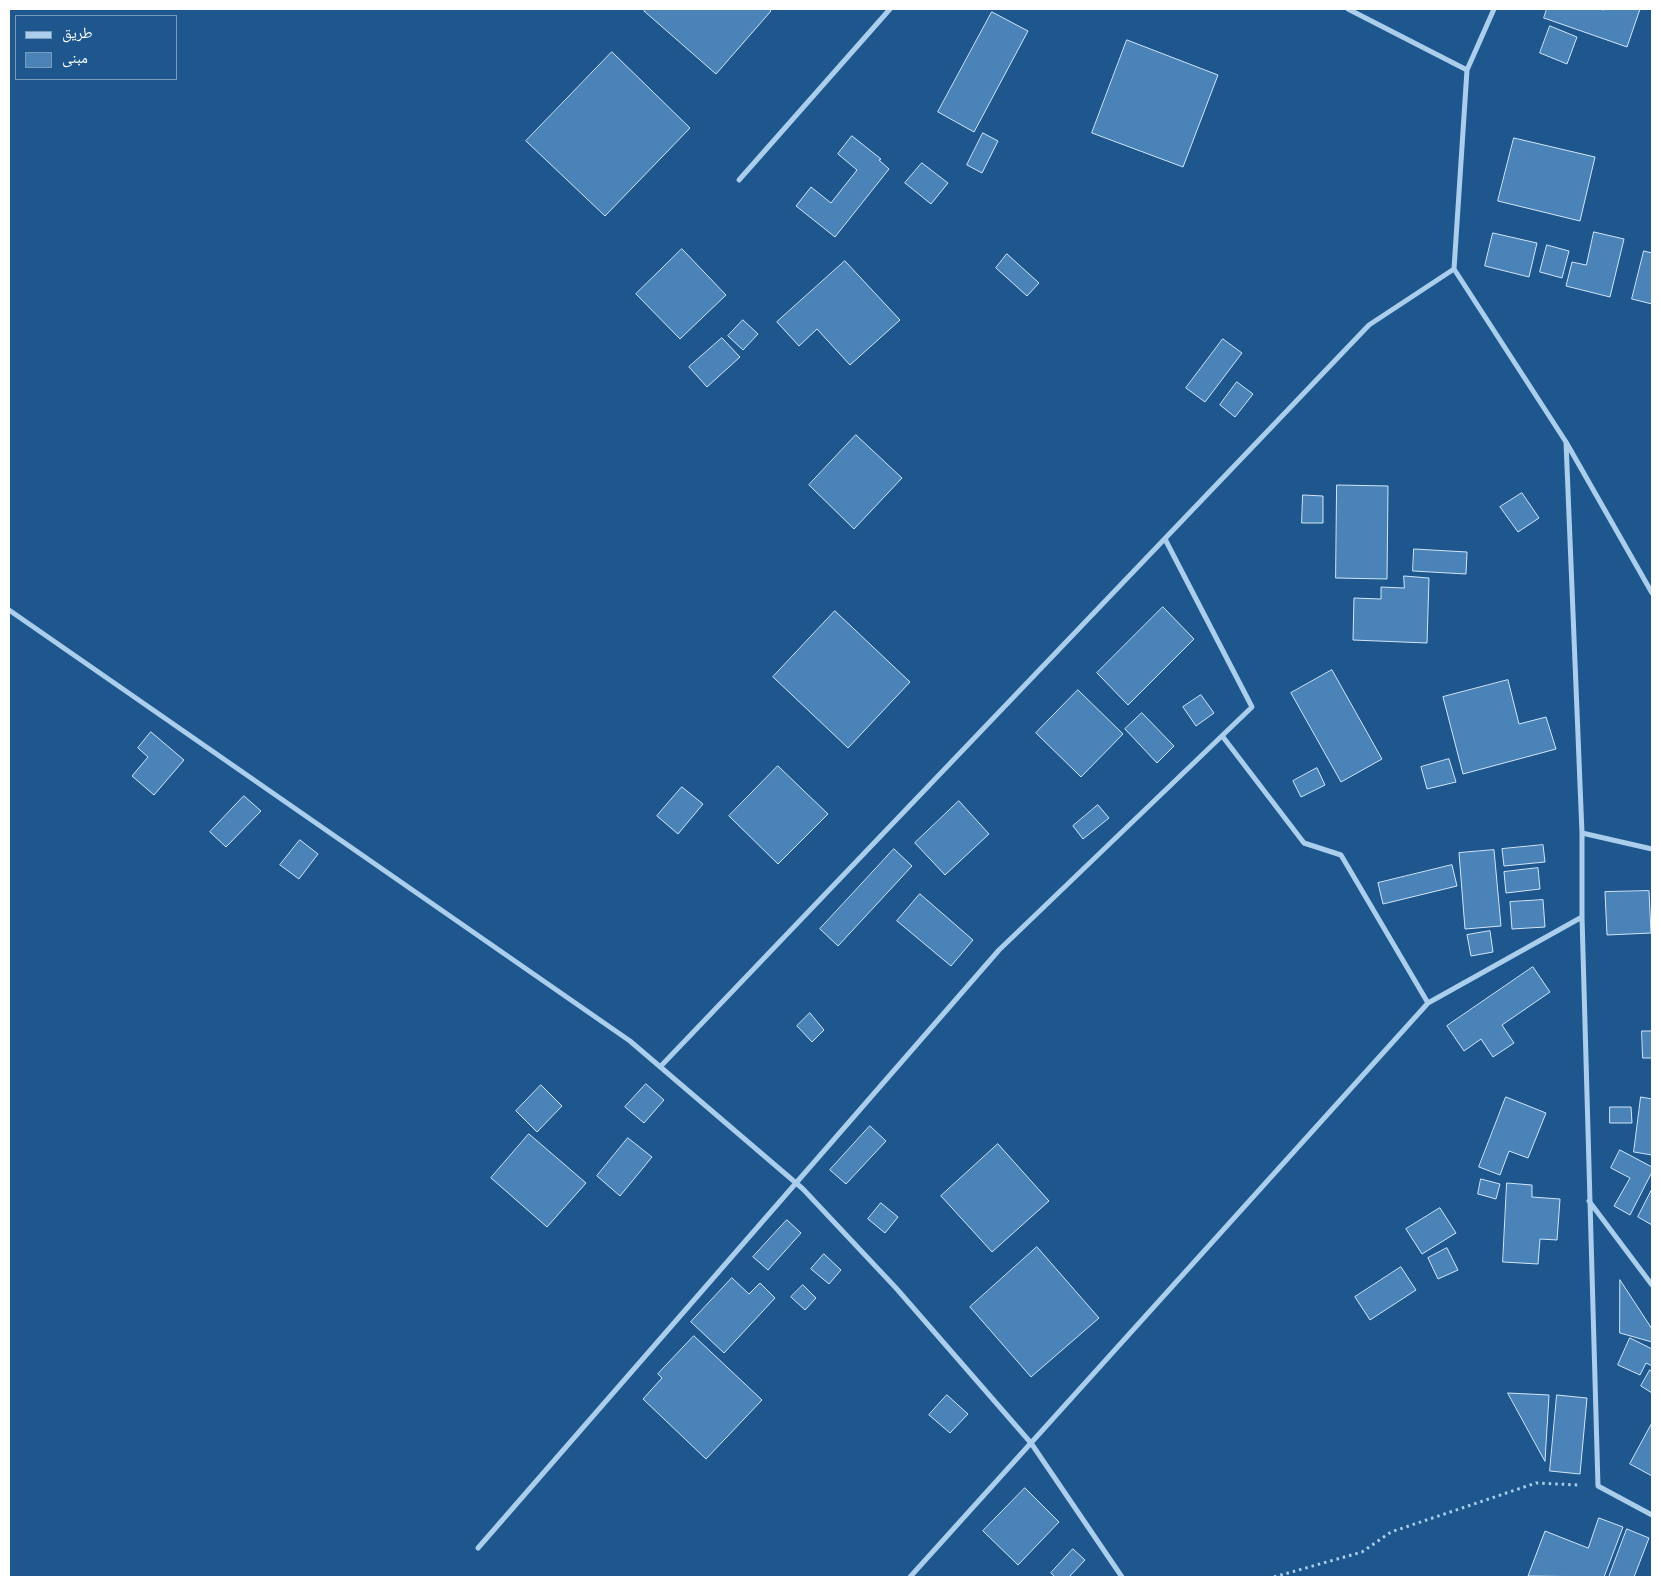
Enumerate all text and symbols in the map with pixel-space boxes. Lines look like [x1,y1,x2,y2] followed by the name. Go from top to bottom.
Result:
[15,15,178,80] legend
[62,24,93,42] text: طريق
[62,49,88,67] text: مبنى

